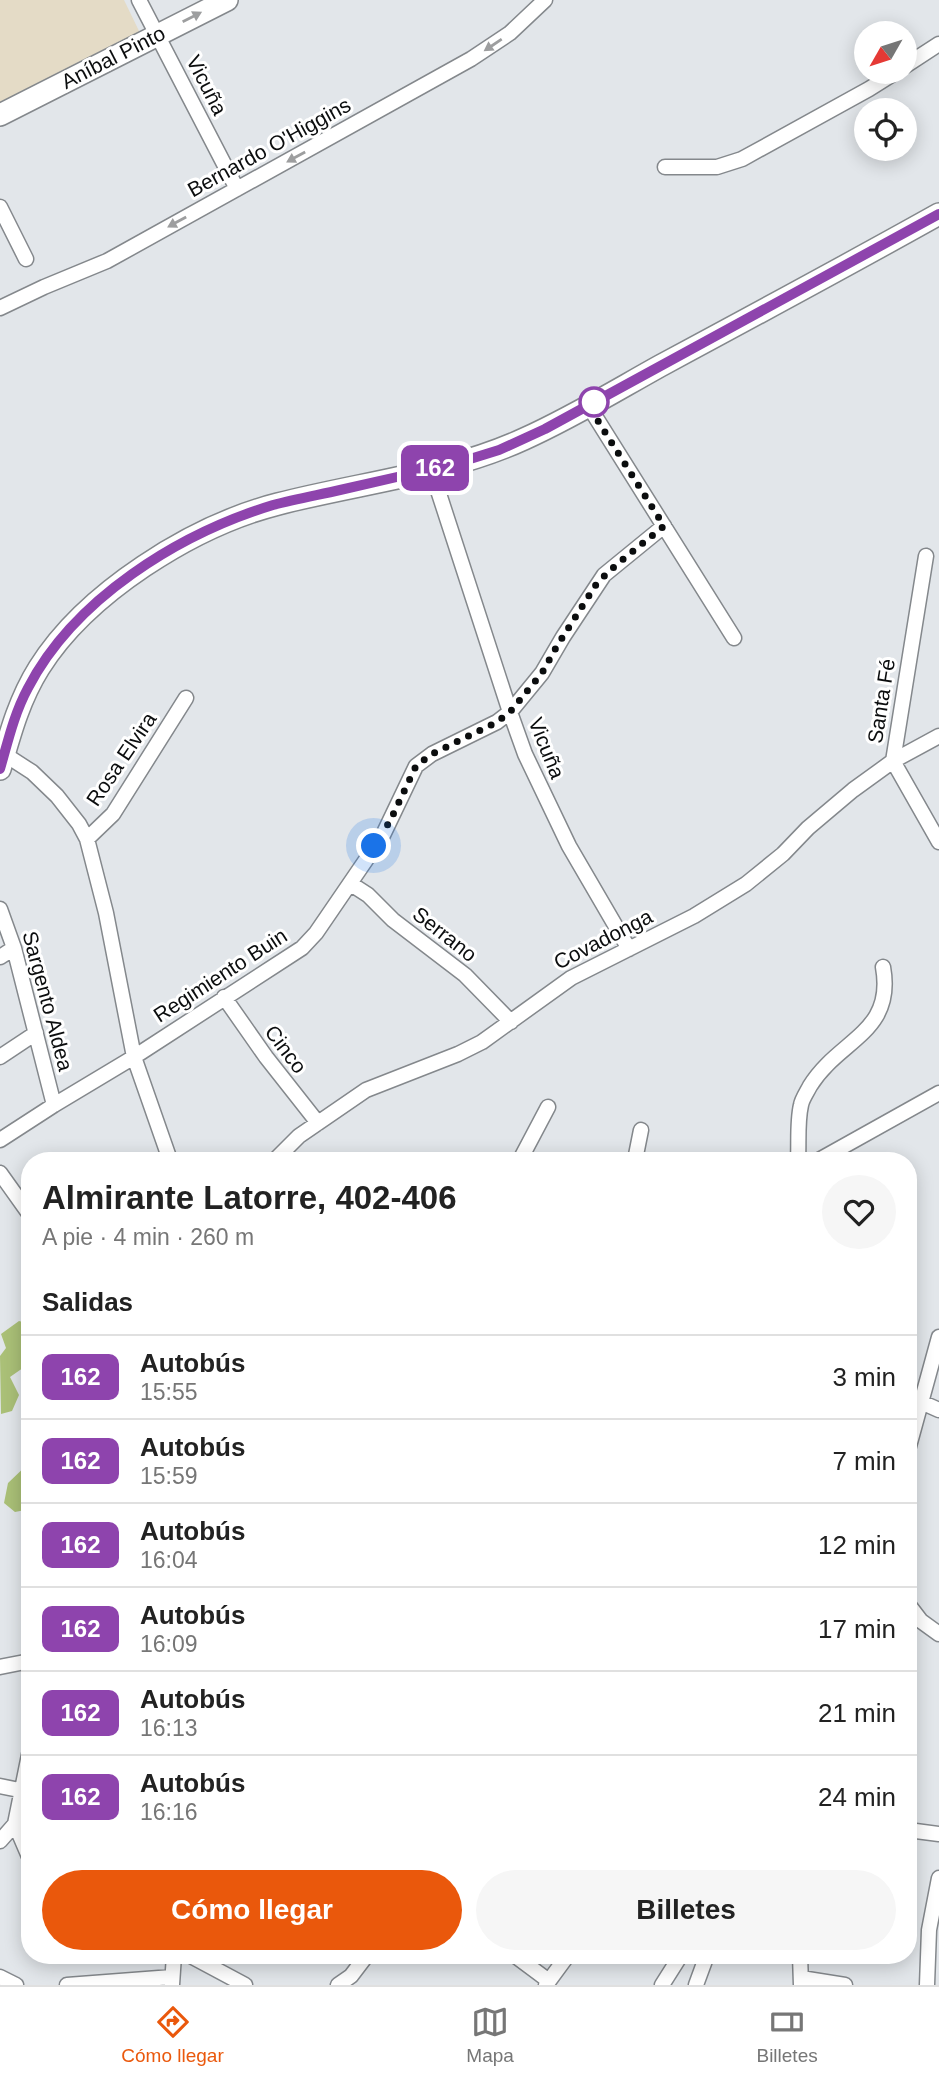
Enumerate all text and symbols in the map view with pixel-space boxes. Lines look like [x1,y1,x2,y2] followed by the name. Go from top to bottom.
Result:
[182,12,202,23] one-way arrow
[57,21,169,93] street label: Aníbal Pinto
[854,21,917,84] north arrow
[854,21,917,161] map controls
[484,38,503,51] one-way arrow
[182,51,232,119] street label: Vicuña
[184,93,354,201] street label: Bernardo O'Higgins
[854,98,917,161] button: locate
[286,151,305,163] one-way arrow
[167,216,187,228] one-way arrow
[579,387,609,417] unlabelled marker
[395,445,475,491] line badge: 162
[415,454,455,481] text: 162
[863,657,899,745] street label: Santa Fé
[81,708,161,810] street label: Rosa Elvira
[524,714,570,782] street label: Vicuña
[356,828,391,863] your location
[408,902,482,966] street label: Serrano
[550,904,656,974] street label: Covadonga
[149,923,291,1027] street label: Regimiento Buin
[18,929,78,1074] street label: Sargento Aldea
[261,1021,311,1077] street label: Cinco
[822,1175,896,1249] button: heart
[42,1179,457,1216] text: Almirante Latorre, 402-406
[42,1224,254,1250] text: A pie · 4 min · 260 m
[42,1287,133,1317] text: Salidas
[140,1348,245,1378] text: Autobús
[832,1362,896,1392] text: 3 min
[60,1363,101,1390] text: 162
[140,1379,198,1405] text: 15:55
[140,1432,245,1462] text: Autobús
[832,1446,896,1476] text: 7 min
[60,1447,101,1474] text: 162
[140,1463,198,1489] text: 15:59
[140,1516,245,1546] text: Autobús
[818,1530,896,1560] text: 12 min
[60,1531,101,1558] text: 162
[140,1547,198,1573] text: 16:04
[140,1600,245,1630] text: Autobús
[818,1614,896,1644] text: 17 min
[60,1615,101,1642] text: 162
[140,1631,198,1657] text: 16:09
[140,1684,245,1714] text: Autobús
[818,1698,896,1728] text: 21 min
[60,1699,101,1726] text: 162
[140,1715,198,1741] text: 16:13
[140,1768,245,1798] text: Autobús
[818,1782,896,1812] text: 24 min
[60,1783,101,1810] text: 162
[140,1799,198,1825] text: 16:16
[42,1870,462,1950] button: Cómo llegar
[476,1870,896,1950] button: Billetes
[121,2003,224,2067] tab: Cómo llegar
[466,2003,514,2067] tab: Mapa
[756,2003,818,2067] tab: Billetes

